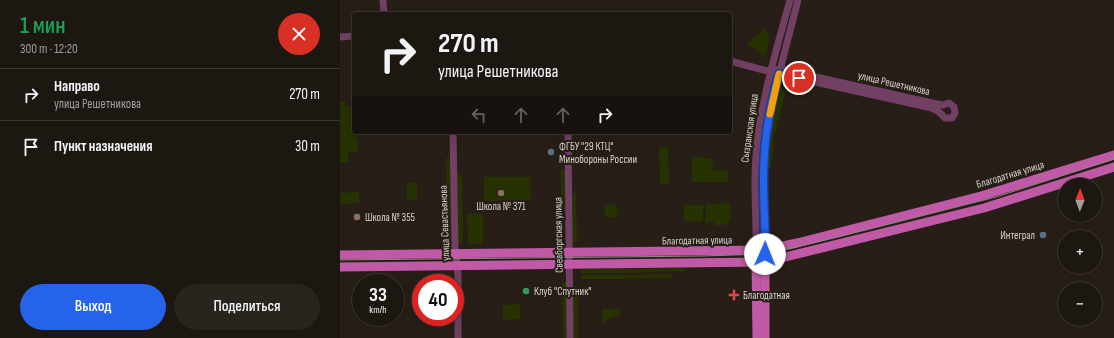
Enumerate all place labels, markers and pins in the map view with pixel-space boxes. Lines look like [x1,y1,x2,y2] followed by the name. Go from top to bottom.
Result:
[782,61,816,95] pin
[559,140,637,166] place label: ФГБУ "29 КТЦ" Минобороны России
[546,147,556,157] marker: ФГБУ "29 КТЦ" Минобороны России
[496,188,506,198] marker: Школа № 371
[476,200,526,213] place label: Школа № 371
[365,211,415,224] place label: Школа № 355
[352,212,362,222] marker: Школа № 355
[1000,229,1035,242] place label: Интеграл
[1038,230,1048,240] marker: Интеграл
[534,285,592,298] place label: Клуб "Спутник"
[521,286,531,296] marker: Клуб "Спутник"
[728,289,740,301] marker: Благодатная
[743,289,790,302] place label: Благодатная

